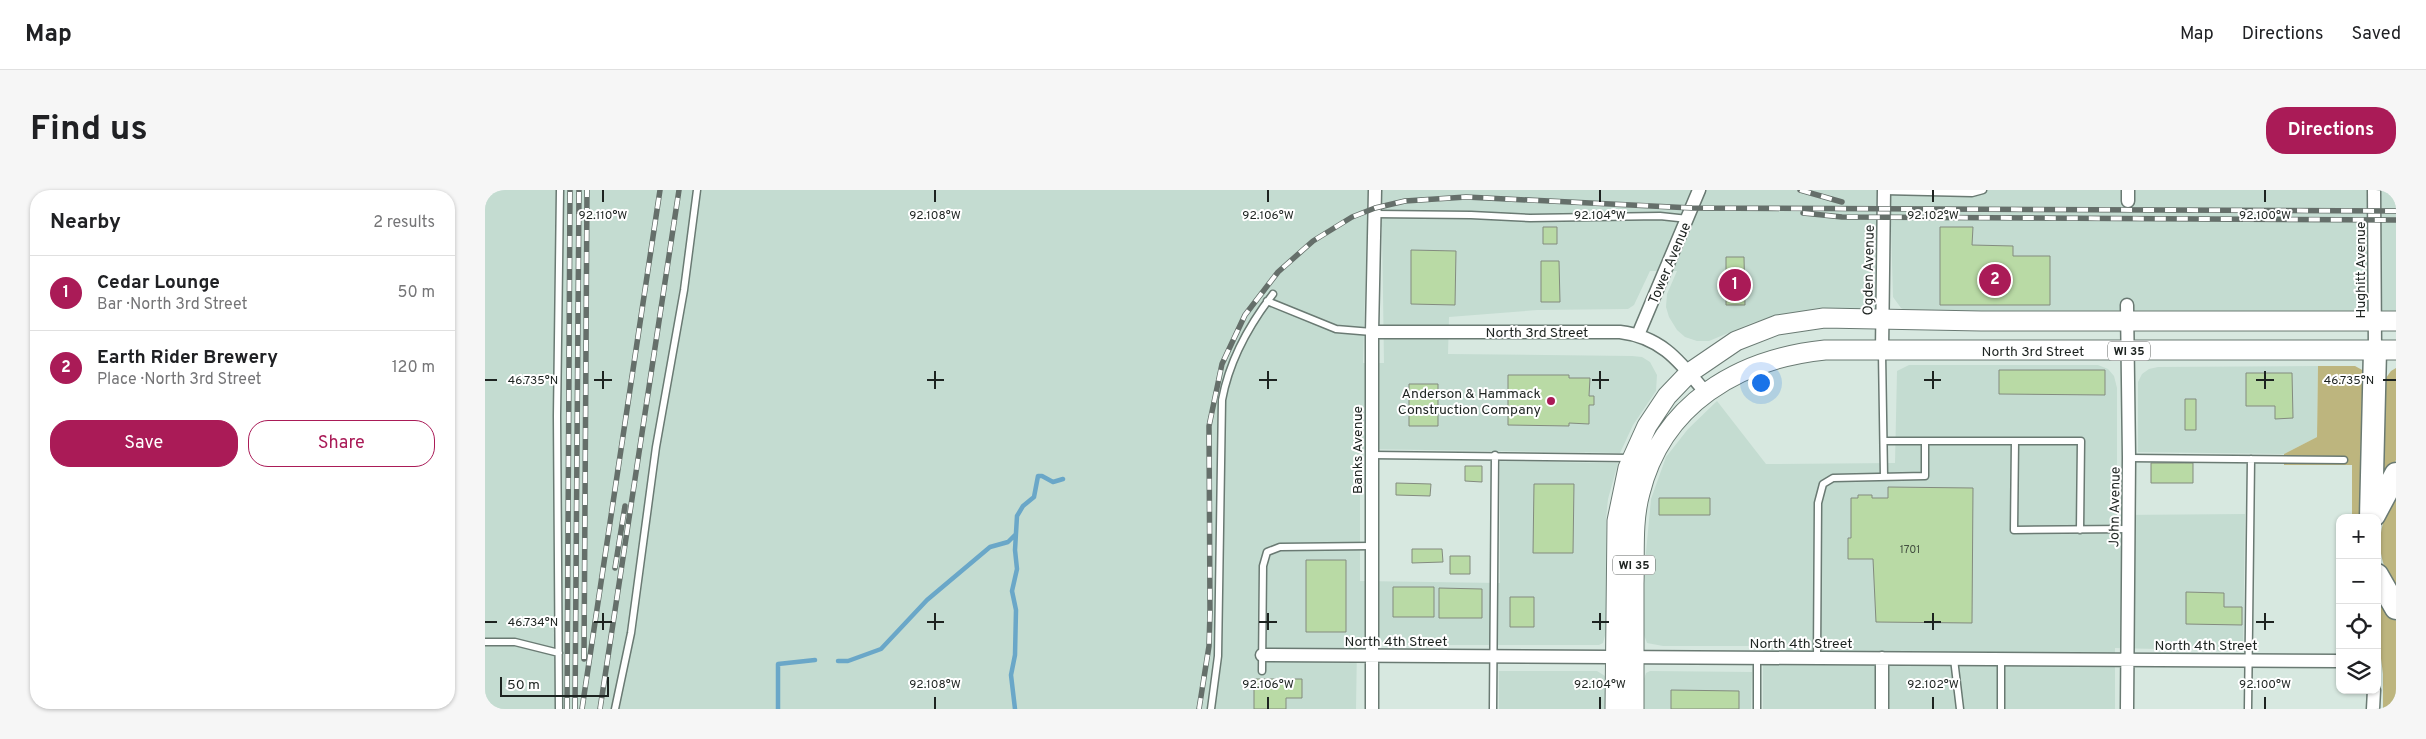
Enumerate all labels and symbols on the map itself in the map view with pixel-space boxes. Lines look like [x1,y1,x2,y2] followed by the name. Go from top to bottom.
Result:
[579,208,627,224] text: 92.110°W
[909,208,961,224] text: 92.108°W
[1242,208,1294,224] text: 92.106°W
[1574,208,1626,224] text: 92.104°W
[1907,208,1959,224] text: 92.102°W
[2239,208,2291,224] text: 92.100°W
[1646,220,1695,307] street label: Tower Avenue
[2353,222,2370,318] street label: Hughitt Avenue
[1860,224,1879,316] street label: Ogden Avenue
[1979,261,2011,299] pin: 2
[1719,266,1751,304] pin: 1
[1486,325,1588,342] street label: North 3rd Street
[2108,342,2150,360] road number: WI 35
[1982,344,2084,361] street label: North 3rd Street
[1748,370,1774,396] your location
[508,373,558,389] text: 46.735°N
[2324,373,2374,389] text: 46.735°N
[1398,386,1541,419] place label: Anderson & Hammack Construction Company
[1545,395,1557,407] marker: Anderson & Hammack Construction Company
[1350,406,1367,494] street label: Banks Avenue
[2106,466,2125,548] street label: John Avenue
[1900,543,1920,557] house number: 1701
[1613,556,1655,574] road number: WI 35
[508,615,558,631] text: 46.734°N
[1345,634,1447,651] street label: North 4th Street
[1750,636,1852,653] street label: North 4th Street
[2155,638,2257,655] street label: North 4th Street
[500,674,609,697] scale bar
[909,677,961,693] text: 92.108°W
[1242,677,1294,693] text: 92.106°W
[1574,677,1626,693] text: 92.104°W
[1907,677,1959,693] text: 92.102°W
[2239,677,2291,693] text: 92.100°W

